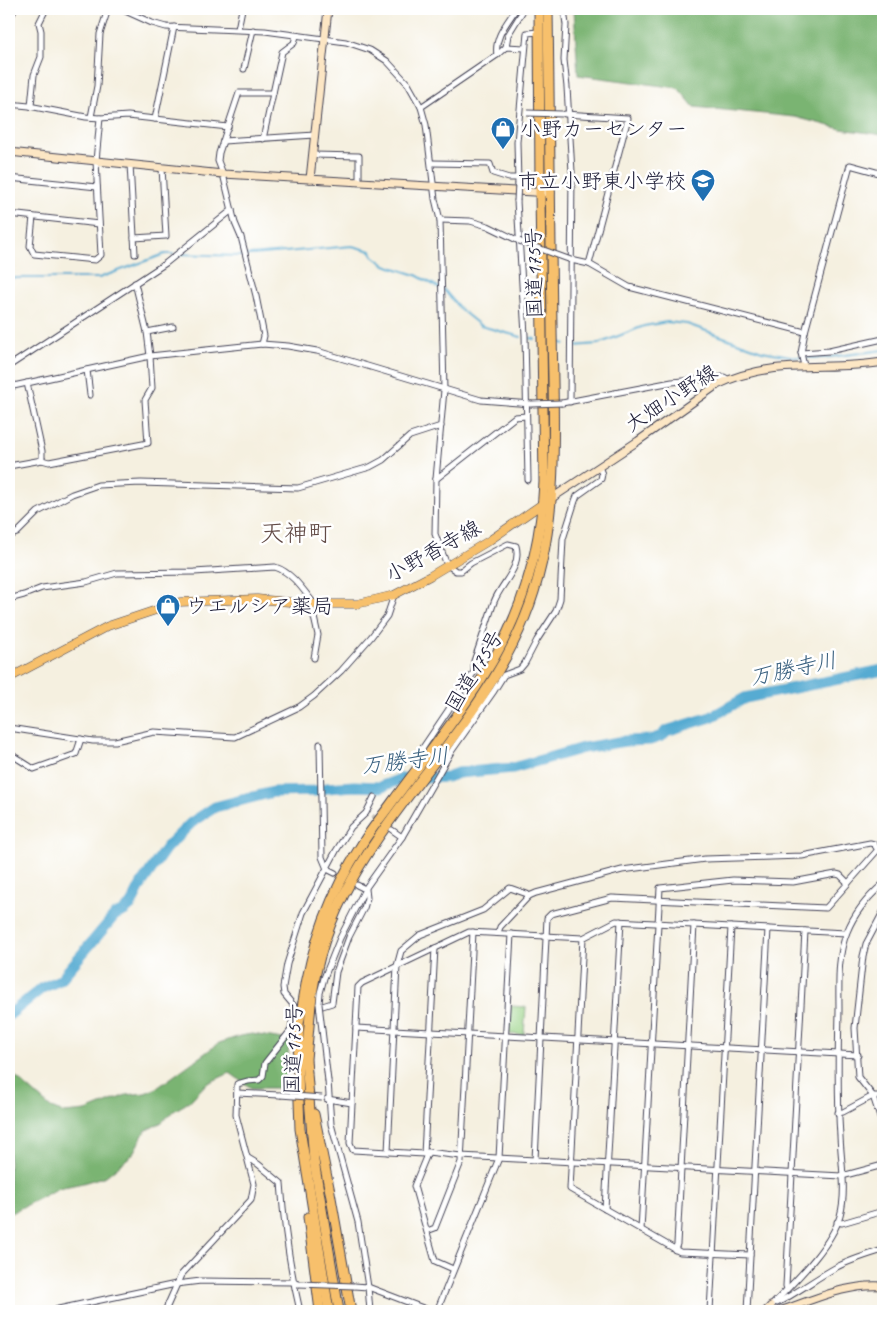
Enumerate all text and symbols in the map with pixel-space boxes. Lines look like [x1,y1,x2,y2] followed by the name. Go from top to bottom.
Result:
[490,116,516,150] shop icon: 小野カーセンター
[520,116,687,142] place label: 小野カーセンター
[518,168,686,194] place label: 市立小野東小学校
[690,168,716,202] school or university icon: 市立小野東小学校
[520,227,548,319] street label: 国道175号
[620,359,722,437] street label: 大畑小野線
[381,514,485,588] street label: 小野香寺線
[260,518,332,548] district label: 天神町
[155,593,181,627] shop icon: ウエルシア薬局
[186,593,333,619] place label: ウエルシア薬局
[439,625,509,717] street label: 国道175号
[747,646,839,692] water label: 万勝寺川
[360,742,451,780] water label: 万勝寺川
[278,1003,308,1095] street label: 国道175号

